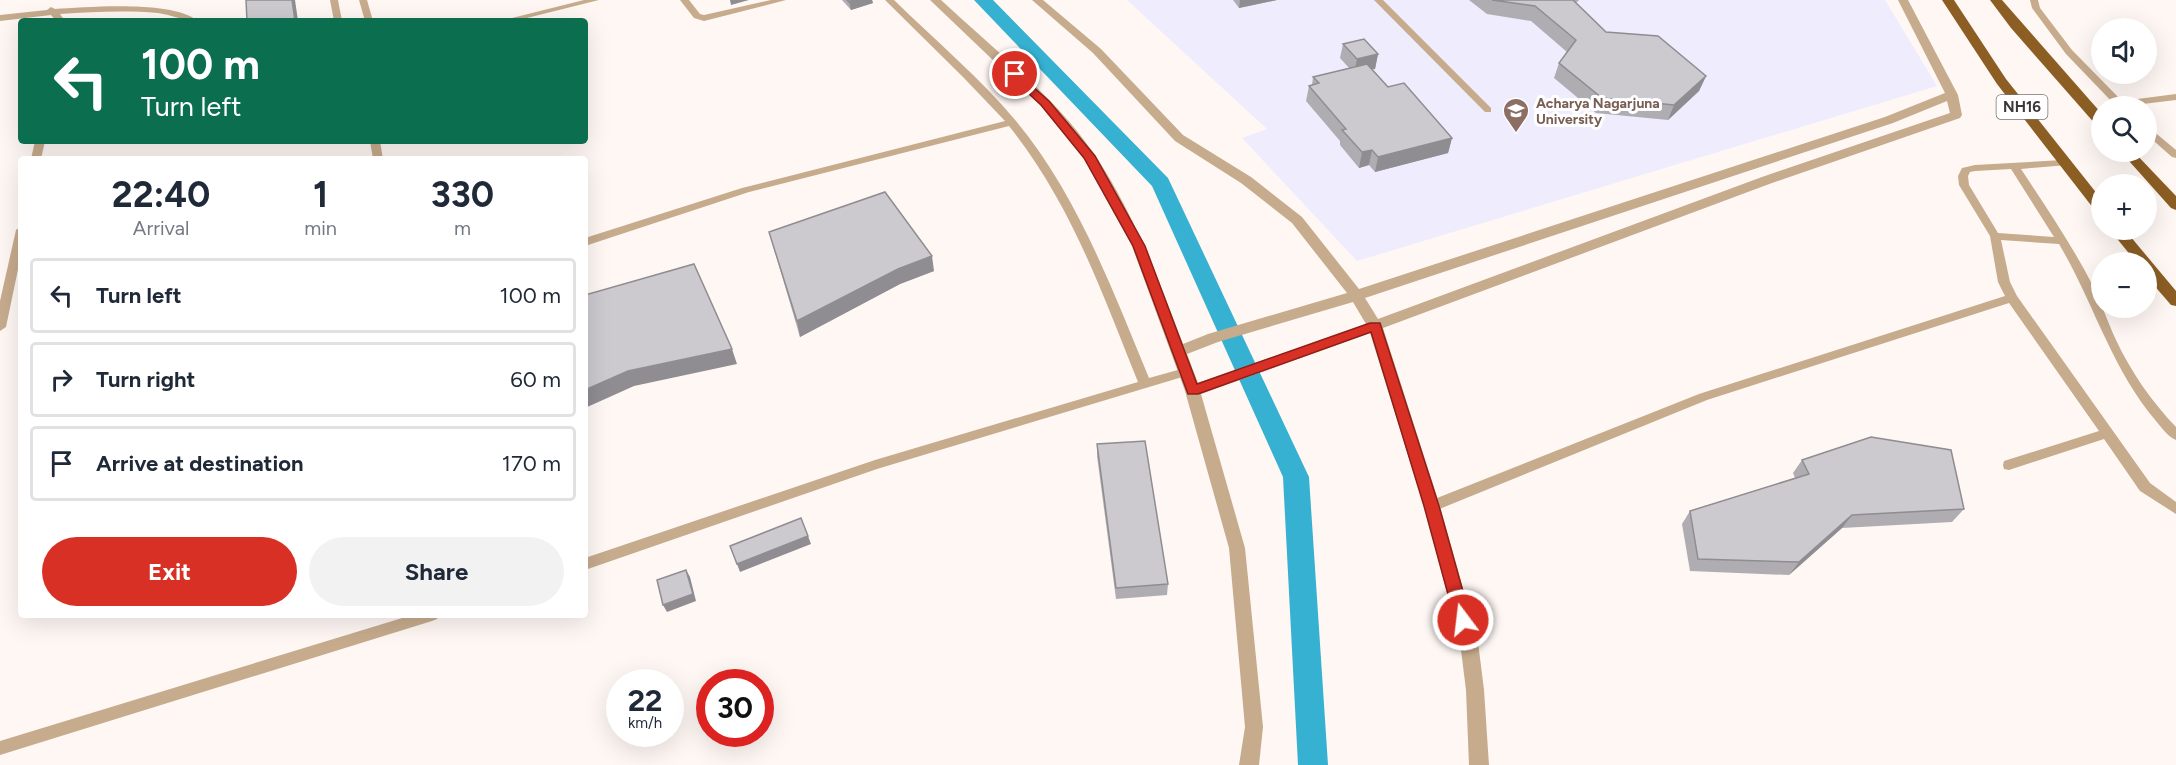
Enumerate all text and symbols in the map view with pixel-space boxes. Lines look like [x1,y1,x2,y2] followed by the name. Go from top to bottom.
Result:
[2091,18,2157,318] map controls
[2091,18,2157,84] button: sound
[141,39,260,90] text: 100 m
[42,42,120,120] icon: left
[989,48,1040,99] pin
[998,57,1031,90] icon: arrive
[141,90,241,123] text: Turn left
[1536,95,1660,128] place label: Acharya Nagarjuna University
[1996,95,2048,119] road number: NH16
[1501,96,1531,134] school or university icon: Acharya Nagarjuna University
[2091,96,2157,162] button: search
[112,173,210,216] text: 22:40
[313,173,328,216] text: 1
[431,173,494,216] text: 330
[2091,174,2157,240] button: +
[133,216,189,240] text: Arrival
[304,216,337,240] text: min
[454,216,471,240] text: m
[2091,252,2157,318] button: −
[45,279,78,312] icon: left
[96,282,182,309] text: Turn left
[500,282,561,309] text: 100 m
[45,363,78,396] icon: right
[96,366,195,393] text: Turn right
[510,366,561,393] text: 60 m
[45,447,78,480] icon: arrive
[96,450,304,477] text: Arrive at destination
[502,450,561,477] text: 170 m
[42,537,297,606] button: Exit
[309,537,564,606] button: Share
[1431,588,1495,652] position arrow
[696,669,774,747] speed limit sign: 30
[628,682,662,719] text: 22
[628,714,662,732] text: km/h

